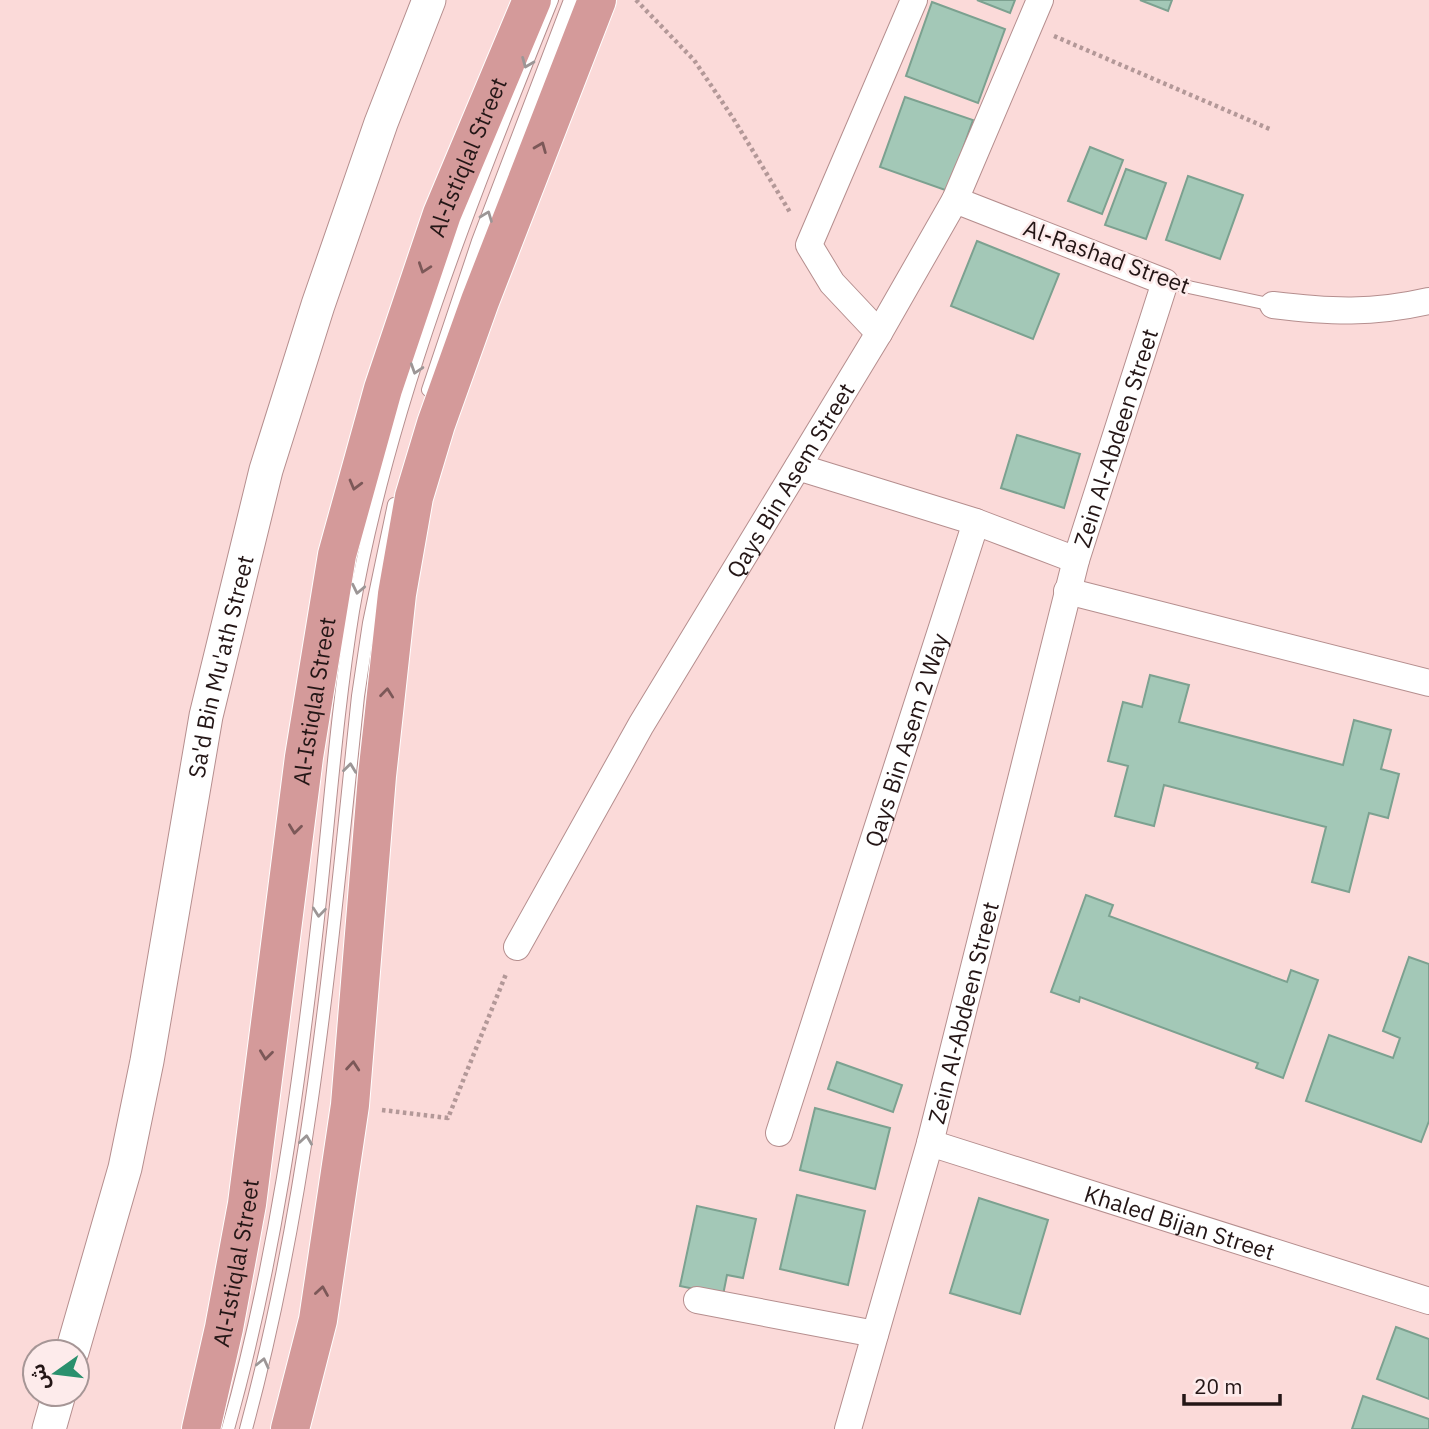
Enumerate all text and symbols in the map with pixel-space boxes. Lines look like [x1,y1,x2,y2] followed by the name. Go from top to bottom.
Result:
[521,57,535,69] one-way arrow
[420,73,513,241] street label: Al-Istiqlal Street
[533,142,547,154] one-way arrow
[479,210,493,222] one-way arrow
[1020,212,1194,300] street label: Al-Rashad Street
[418,261,432,273] one-way arrow
[1066,324,1164,551] street label: Zein Al-Abdeen Street
[410,363,425,375] one-way arrow
[719,377,861,583] street label: Qays Bin Asem Street
[349,478,363,490] one-way arrow
[181,552,260,780] street label: Sa'd Bin Mu'ath Street
[351,583,366,595] one-way arrow
[286,615,342,787] street label: Al-Istiqlal Street
[857,629,954,851] street label: Qays Bin Asem 2 Way
[379,687,394,699] one-way arrow
[343,762,358,774] one-way arrow
[288,823,303,835] one-way arrow
[920,898,1005,1127] street label: Zein Al-Abdeen Street
[312,907,327,918] one-way arrow
[259,1049,274,1060] one-way arrow
[345,1060,360,1071] one-way arrow
[299,1134,314,1146] one-way arrow
[205,1177,265,1350] street label: Al-Istiqlal Street
[1081,1178,1279,1266] street label: Khaled Bijan Street
[314,1285,329,1297] one-way arrow
[21,1338,91,1408] north arrow
[255,1357,269,1369] one-way arrow
[25,1362,54,1393] text: ش
[1184,1362,1280,1406] scale bar
[1194,1372,1243,1400] text: 20 m

